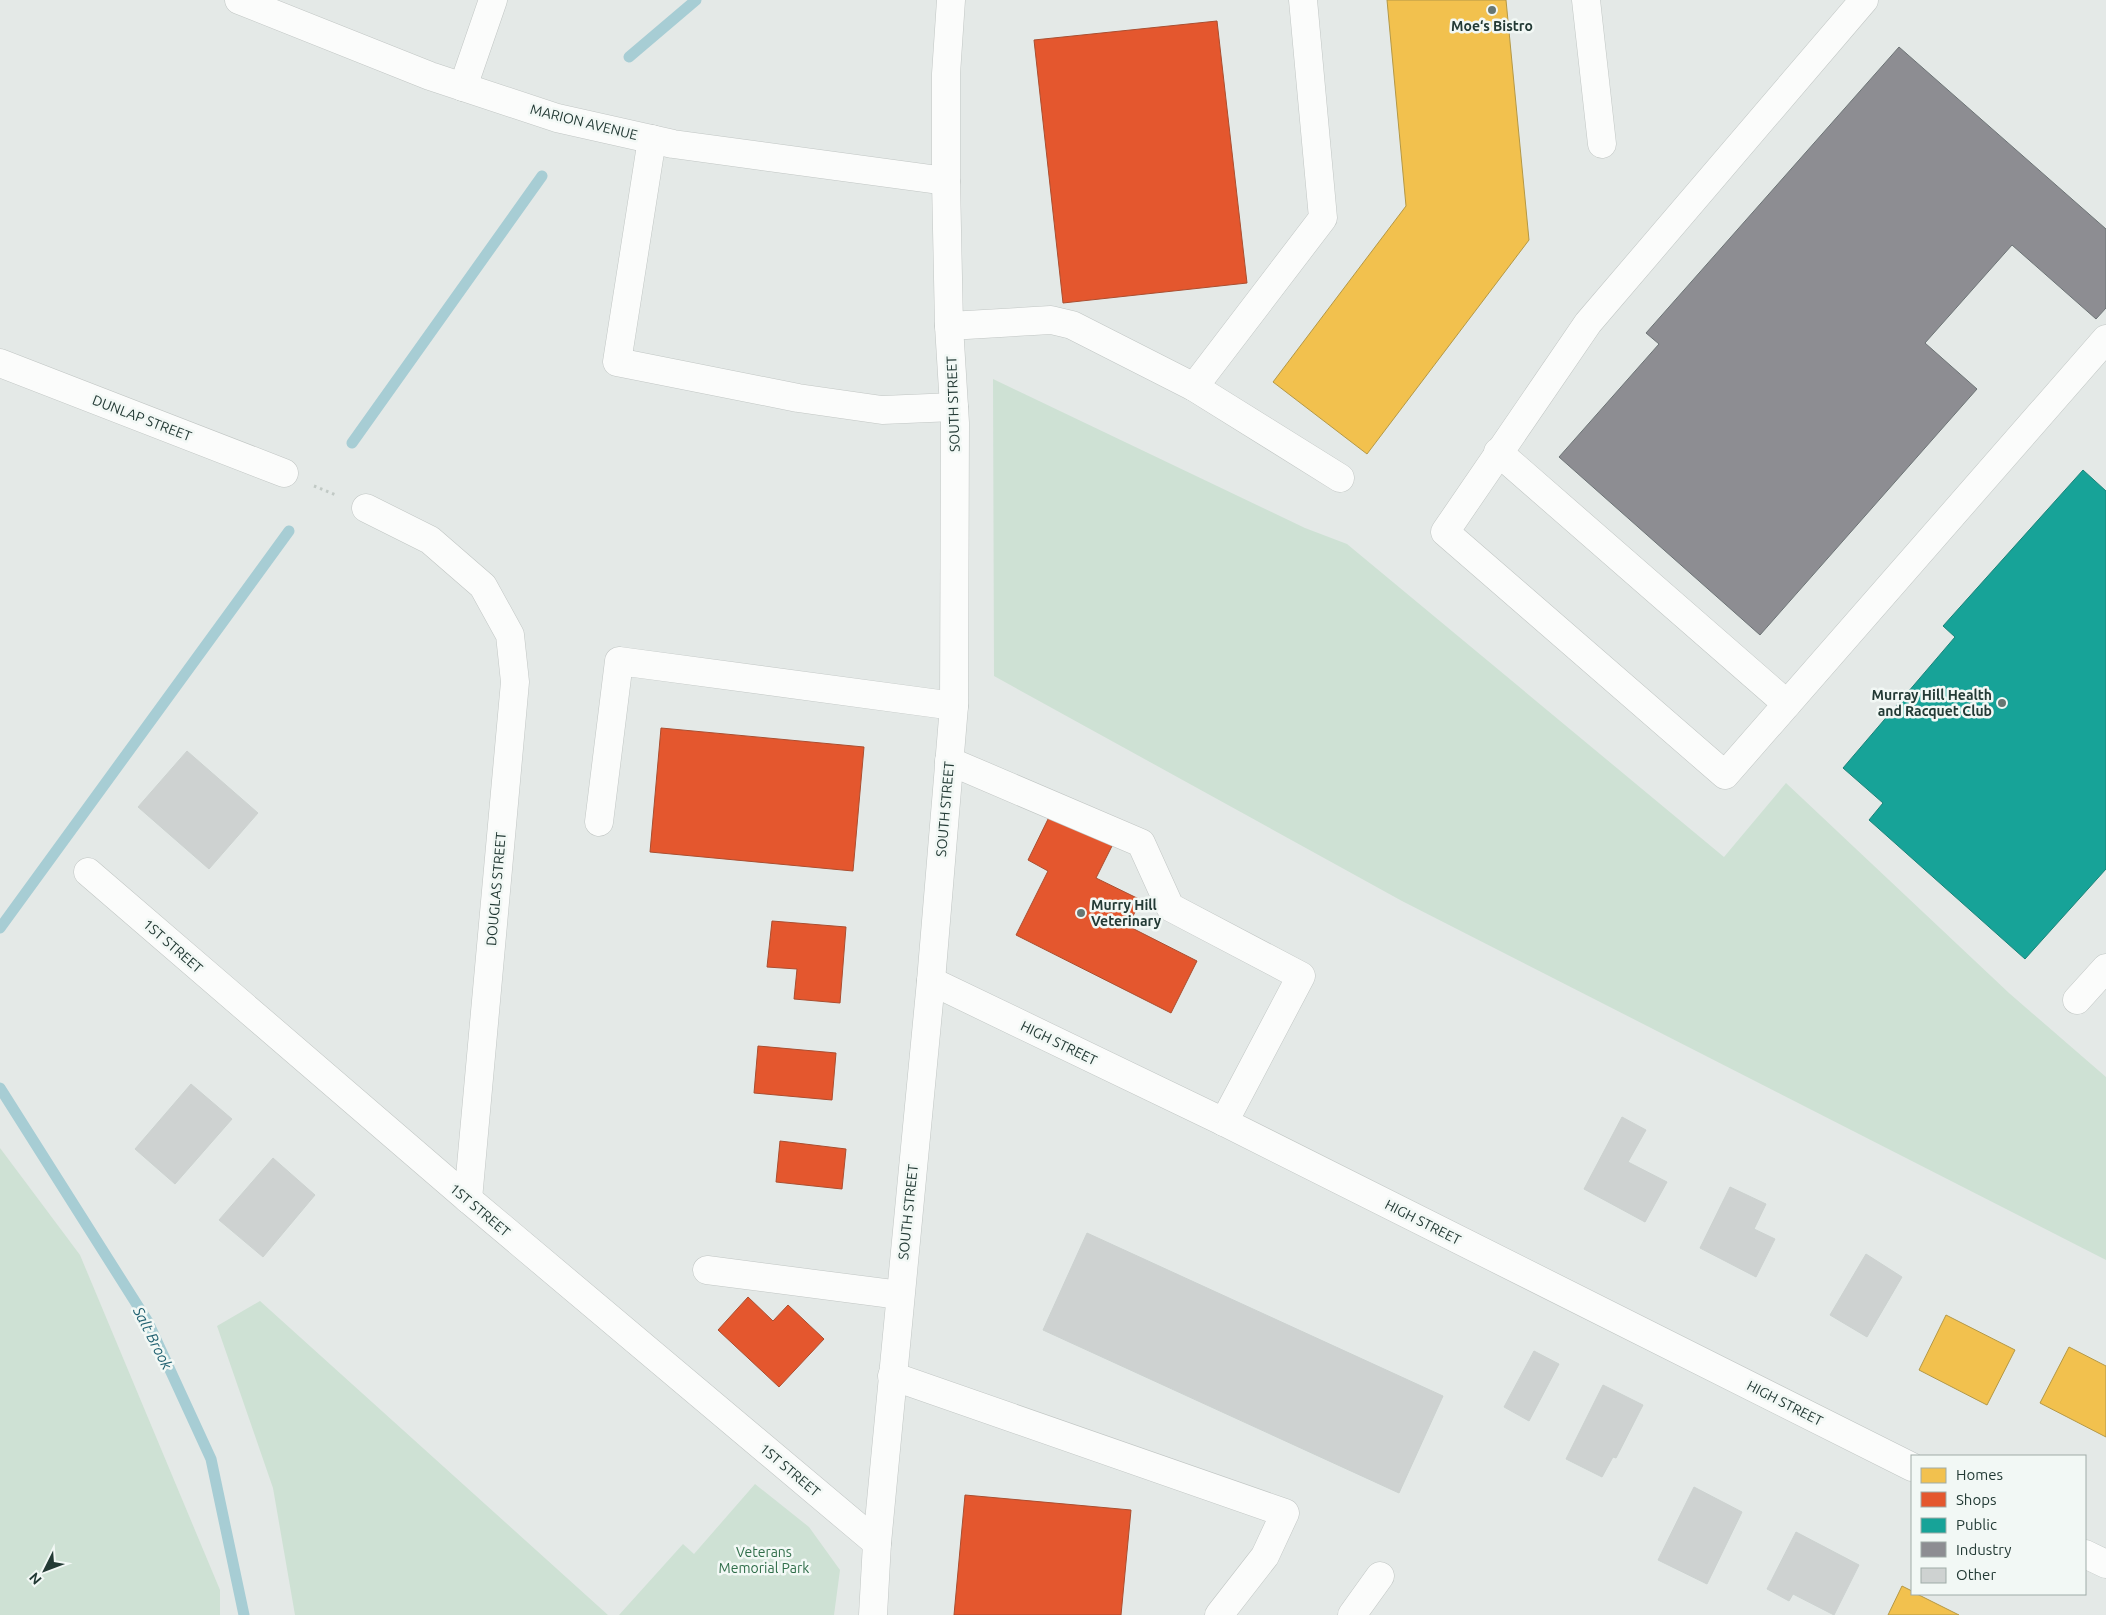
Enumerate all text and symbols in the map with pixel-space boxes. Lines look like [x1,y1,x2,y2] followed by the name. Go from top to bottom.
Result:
[1486,4,1498,16] marker: Moe‘s Bistro
[1451,18,1533,34] place label: Moe‘s Bistro
[529,101,640,143] street label: MARION AVENUE
[943,356,963,452] street label: SOUTH STREET
[90,392,194,444] street label: DUNLAP STREET
[1872,687,1992,719] place label: Murray Hill Health and Racquet Club
[1996,697,2008,709] marker: Murray Hill Health and Racquet Club
[933,760,957,857] street label: SOUTH STREET
[483,831,509,947] street label: DOUGLAS STREET
[1091,897,1162,929] place label: Murry Hill Veterinary
[1075,907,1087,919] marker: Murry Hill Veterinary
[140,916,206,976] street label: 1ST STREET
[1018,1018,1100,1068] street label: HIGH STREET
[895,1163,921,1260] street label: SOUTH STREET
[447,1180,513,1240] street label: 1ST STREET
[1382,1196,1464,1248] street label: HIGH STREET
[129,1303,176,1372] water label: Salt Brook
[1744,1377,1826,1429] street label: HIGH STREET
[757,1440,823,1500] street label: 1ST STREET
[1911,1455,2086,1595] legend
[1956,1466,2003,1483] text: Homes
[1956,1491,1997,1508] text: Shops
[1956,1516,1997,1533] text: Public
[1956,1541,2011,1558] text: Industry
[719,1544,809,1576] park label: Veterans Memorial Park
[20,1545,70,1595] north arrow
[1956,1566,1996,1583] text: Other
[26,1569,45,1588] text: N

